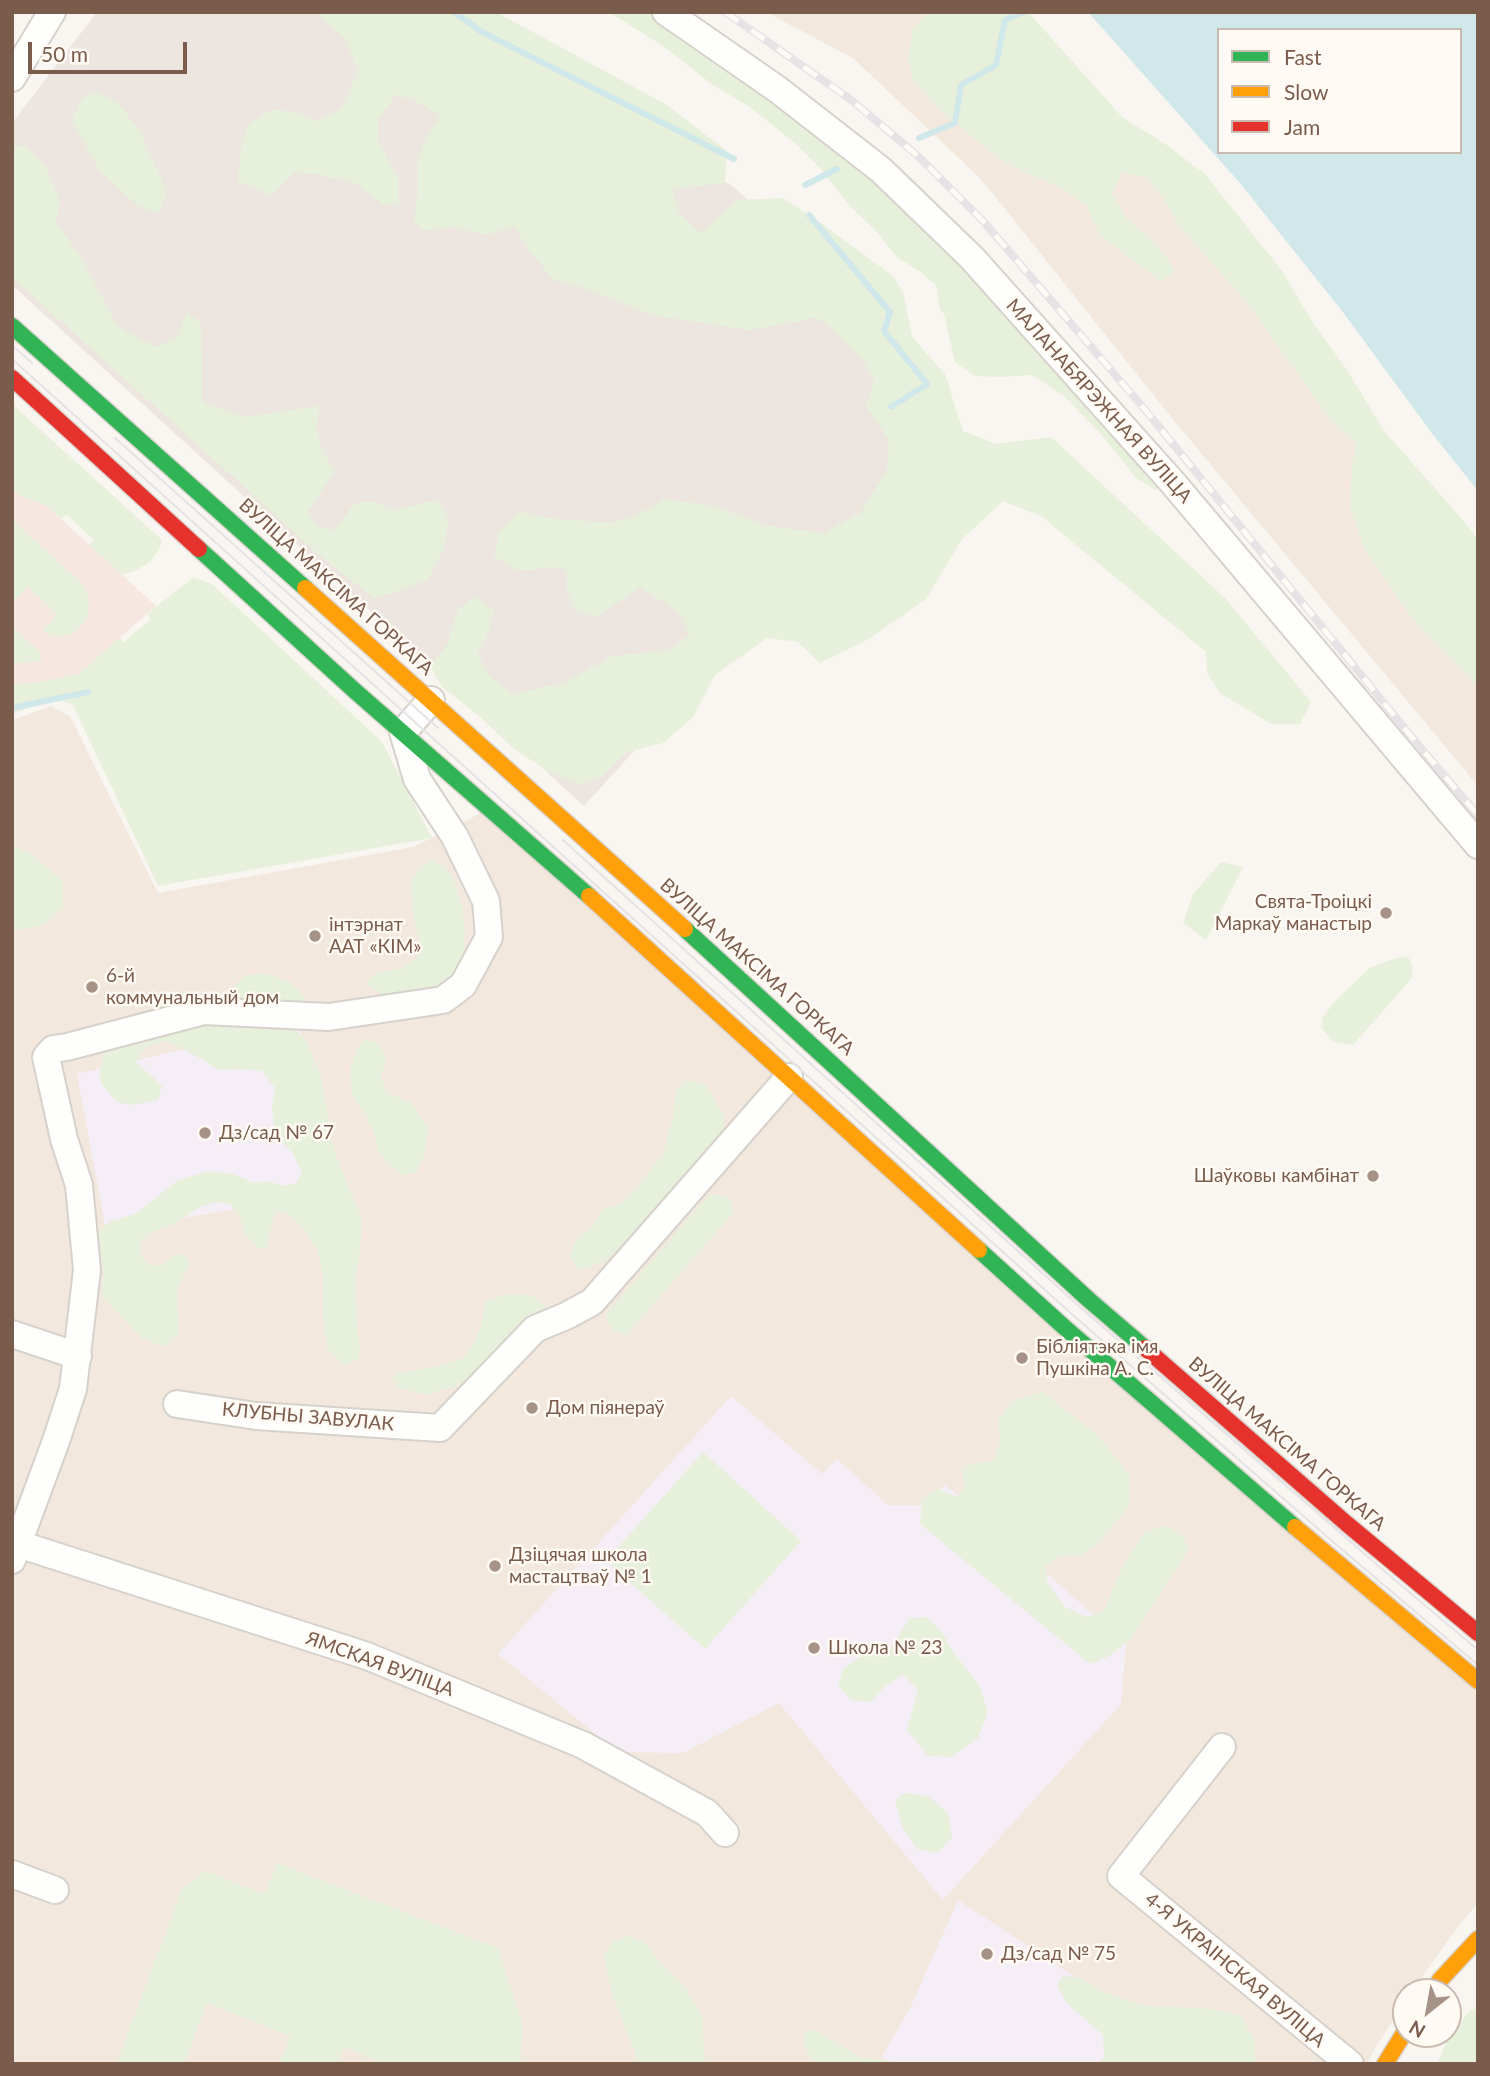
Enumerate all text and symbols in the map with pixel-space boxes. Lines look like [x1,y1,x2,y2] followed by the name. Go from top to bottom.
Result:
[32,28,191,72] scale bar
[1217,28,1462,154] legend
[41,41,88,66] text: 50 m
[1284,44,1321,69] text: Fast
[1284,79,1328,104] text: Slow
[1284,114,1320,139] text: Jam
[1001,294,1197,508] street label: МАЛАНАБЯРЭЖНАЯ ВУЛІЦА
[234,494,438,680] street label: ВУЛІЦА МАКСІМА ГОРКАГА
[655,874,859,1060] street label: ВУЛІЦА МАКСІМА ГОРКАГА
[1215,891,1372,935] place label: Свята-Троіцкі Маркаў манастыр
[1378,905,1394,921] marker: Свята-Троіцкі Маркаў манастыр
[329,914,421,958] place label: інтэрнат ААТ «КІМ»
[307,928,323,944] marker: інтэрнат ААТ «КІМ»
[106,965,279,1009] place label: 6-й коммунальный дом
[84,979,100,995] marker: 6-й коммунальный дом
[219,1122,334,1144] place label: Дз/сад № 67
[197,1125,213,1141] marker: Дз/сад № 67
[1194,1165,1359,1187] place label: Шаўковы камбінат
[1365,1168,1381,1184] marker: Шаўковы камбінат
[1036,1336,1158,1380] place label: Бібліятэка імя Пушкіна А. С.
[1014,1350,1030,1366] marker: Бібліятэка імя Пушкіна А. С.
[1184,1352,1390,1536] street label: ВУЛІЦА МАКСІМА ГОРКАГА
[546,1397,664,1419] place label: Дом піянераў
[221,1398,395,1436] street label: КЛУБНЫ ЗАВУЛАК
[524,1400,540,1416] marker: Дом піянераў
[509,1544,652,1588] place label: Дзіцячая школа мастацтваў № 1
[487,1558,503,1574] marker: Дзіцячая школа мастацтваў № 1
[303,1627,457,1701] street label: ЯМСКАЯ ВУЛІЦА
[828,1637,943,1659] place label: Школа № 23
[806,1640,822,1656] marker: Школа № 23
[1140,1888,1330,2052] street label: 4-Я УКРАІНСКАЯ ВУЛІЦА
[1001,1943,1116,1965] place label: Дз/сад № 75
[979,1946,995,1962] marker: Дз/сад № 75
[1392,1978,1462,2048] north arrow
[1405,2016,1429,2043] text: N

